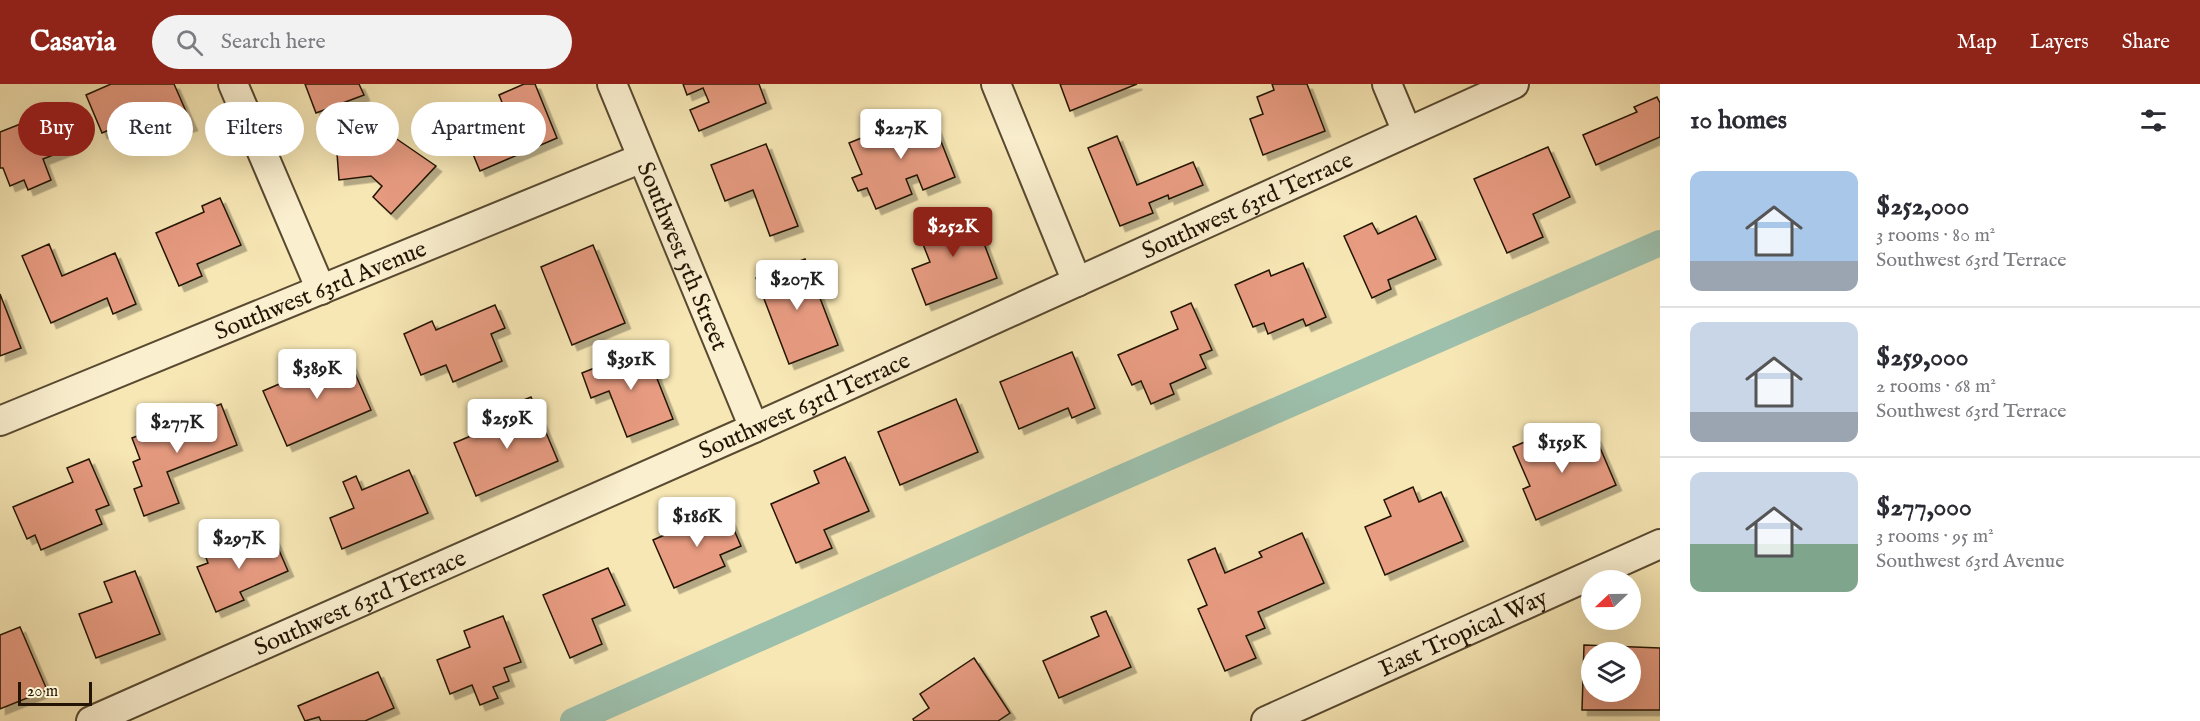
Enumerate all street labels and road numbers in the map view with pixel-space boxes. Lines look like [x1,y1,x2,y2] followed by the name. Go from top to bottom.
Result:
[1137,145,1358,267] street label: Southwest 63rd Terrace
[629,157,734,356] street label: Southwest 5th Street
[210,234,431,348] street label: Southwest 63rd Avenue
[694,345,915,467] street label: Southwest 63rd Terrace
[250,543,471,664] street label: Southwest 63rd Terrace
[1375,582,1553,685] street label: East Tropical Way

